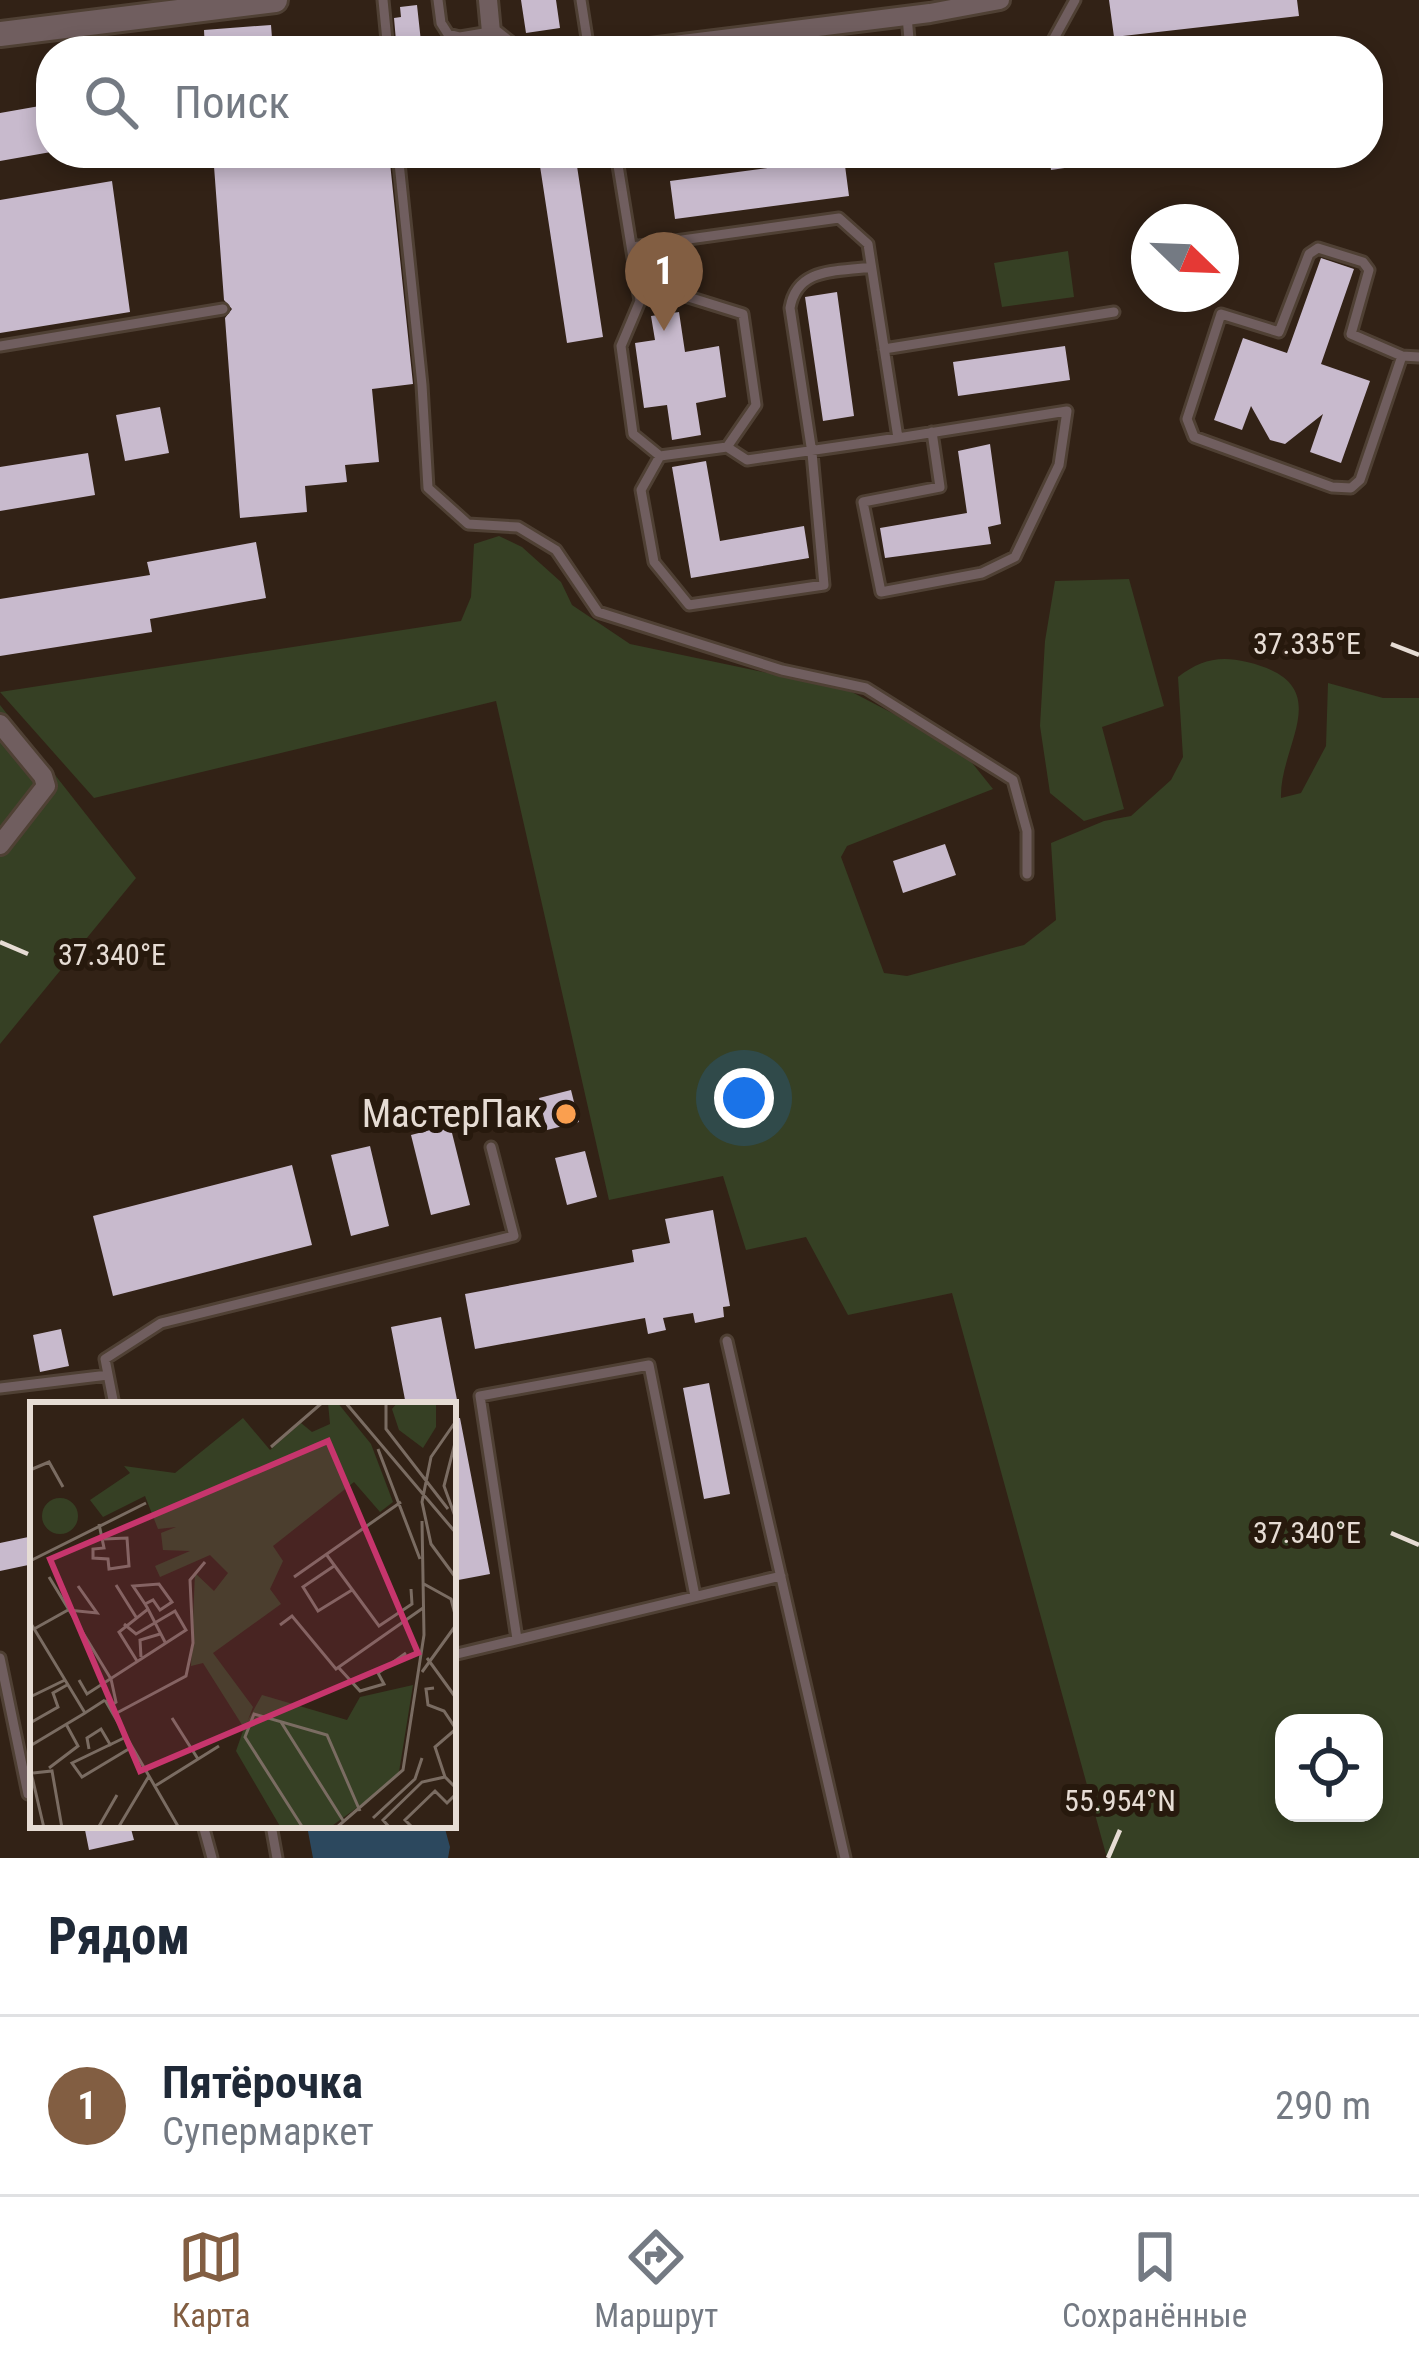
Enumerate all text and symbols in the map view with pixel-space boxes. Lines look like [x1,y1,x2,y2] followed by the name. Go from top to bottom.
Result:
[36,36,1383,168] search box
[78,69,144,135] icon: search
[174,76,290,129] text: Поиск
[1131,204,1239,312] north arrow
[625,232,703,331] pin: 1
[1253,626,1361,661] text: 37.335°E
[58,937,166,972] text: 37.340°E
[714,1068,774,1128] your location
[362,1091,542,1137] place label: МастерПак
[553,1101,579,1127] marker: МастерПак
[30,1402,456,1828] inset map
[1253,1515,1361,1550] text: 37.340°E
[1275,1714,1383,1822] map controls
[1275,1714,1383,1822] button: locate
[1064,1783,1176,1818] text: 55.954°N
[48,1907,190,1966] text: Рядом
[162,2056,363,2109] text: Пятёрочка
[77,2083,97,2129] text: 1
[1275,2083,1371,2129] text: 290 m
[162,2109,374,2155] text: Супермаркет
[172,2224,251,2335] tab: Карта
[594,2224,718,2335] tab: Маршрут
[1062,2224,1247,2335] tab: Сохранённые

